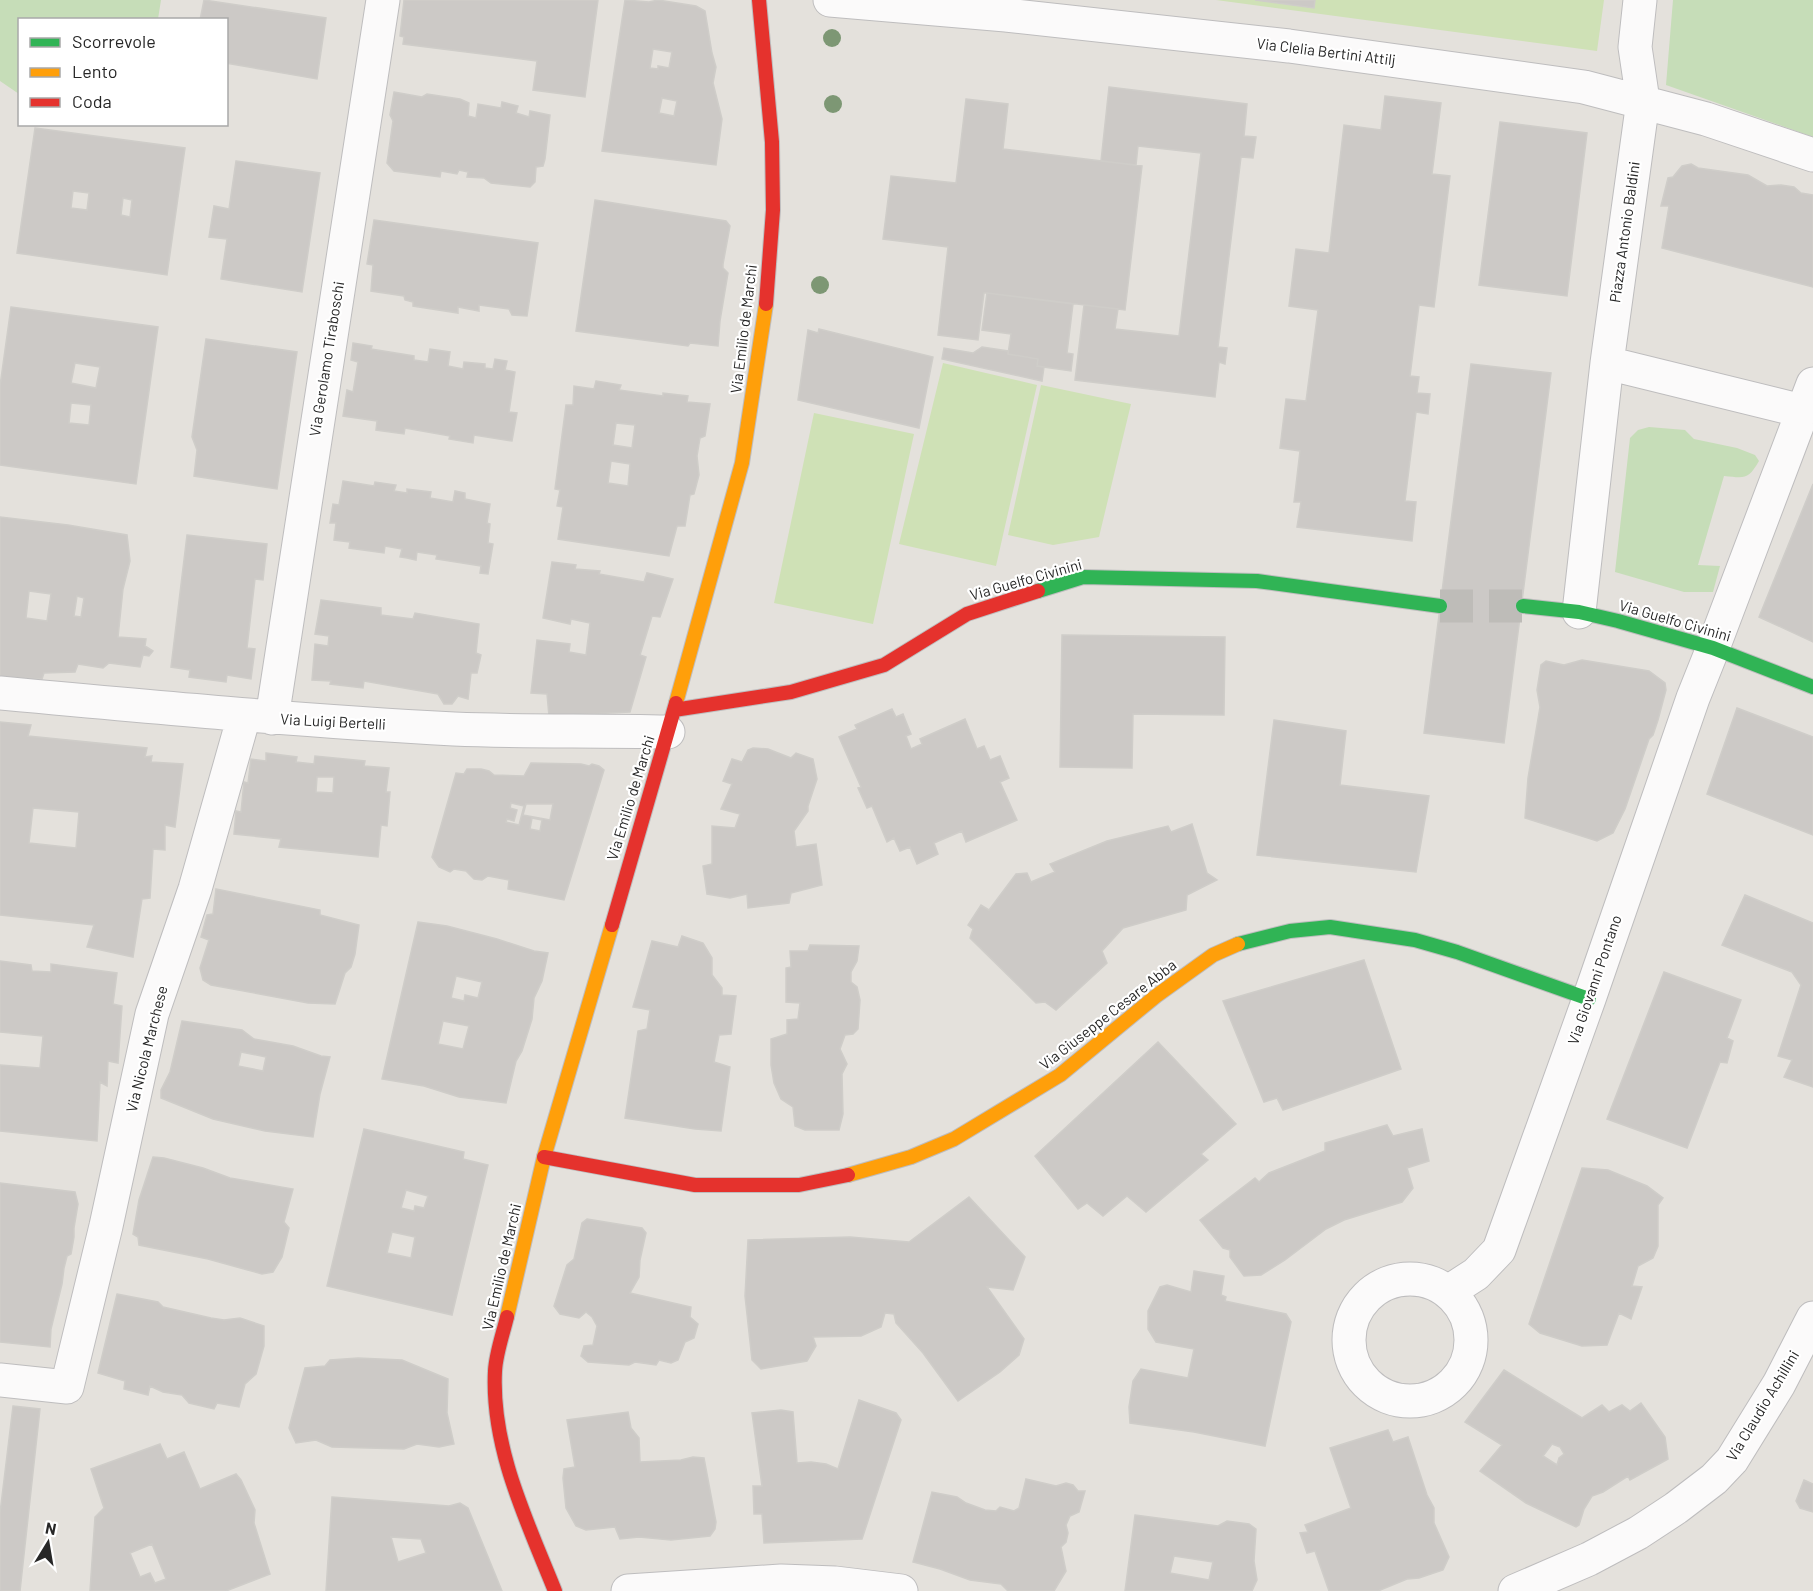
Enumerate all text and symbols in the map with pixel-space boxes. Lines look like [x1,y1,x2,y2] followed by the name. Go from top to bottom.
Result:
[18,18,228,126] legend
[72,30,156,52] text: Scorrevole
[1256,34,1397,68] street label: Via Clelia Bertini Attilj
[72,60,118,82] text: Lento
[72,90,112,112] text: Coda
[1605,160,1643,304] street label: Piazza Antonio Baldini
[726,263,760,394] street label: Via Emilio de Marchi
[305,280,347,438] street label: Via Gerolamo Tiraboschi
[968,554,1084,604] street label: Via Guelfo Civinini
[1617,595,1733,645] street label: Via Guelfo Civinini
[280,709,386,733] street label: Via Luigi Bertelli
[602,733,658,862] street label: Via Emilio de Marchi
[1563,912,1625,1047] street label: Via Giovanni Pontano
[1035,955,1179,1073] street label: Via Giuseppe Cesare Abba
[122,984,170,1114] street label: Via Nicola Marchese
[478,1202,524,1332] street label: Via Emilio de Marchi
[1722,1347,1802,1464] street label: Via Claudio Achillini
[18,1513,78,1573] north arrow
[44,1517,58,1538] text: N

